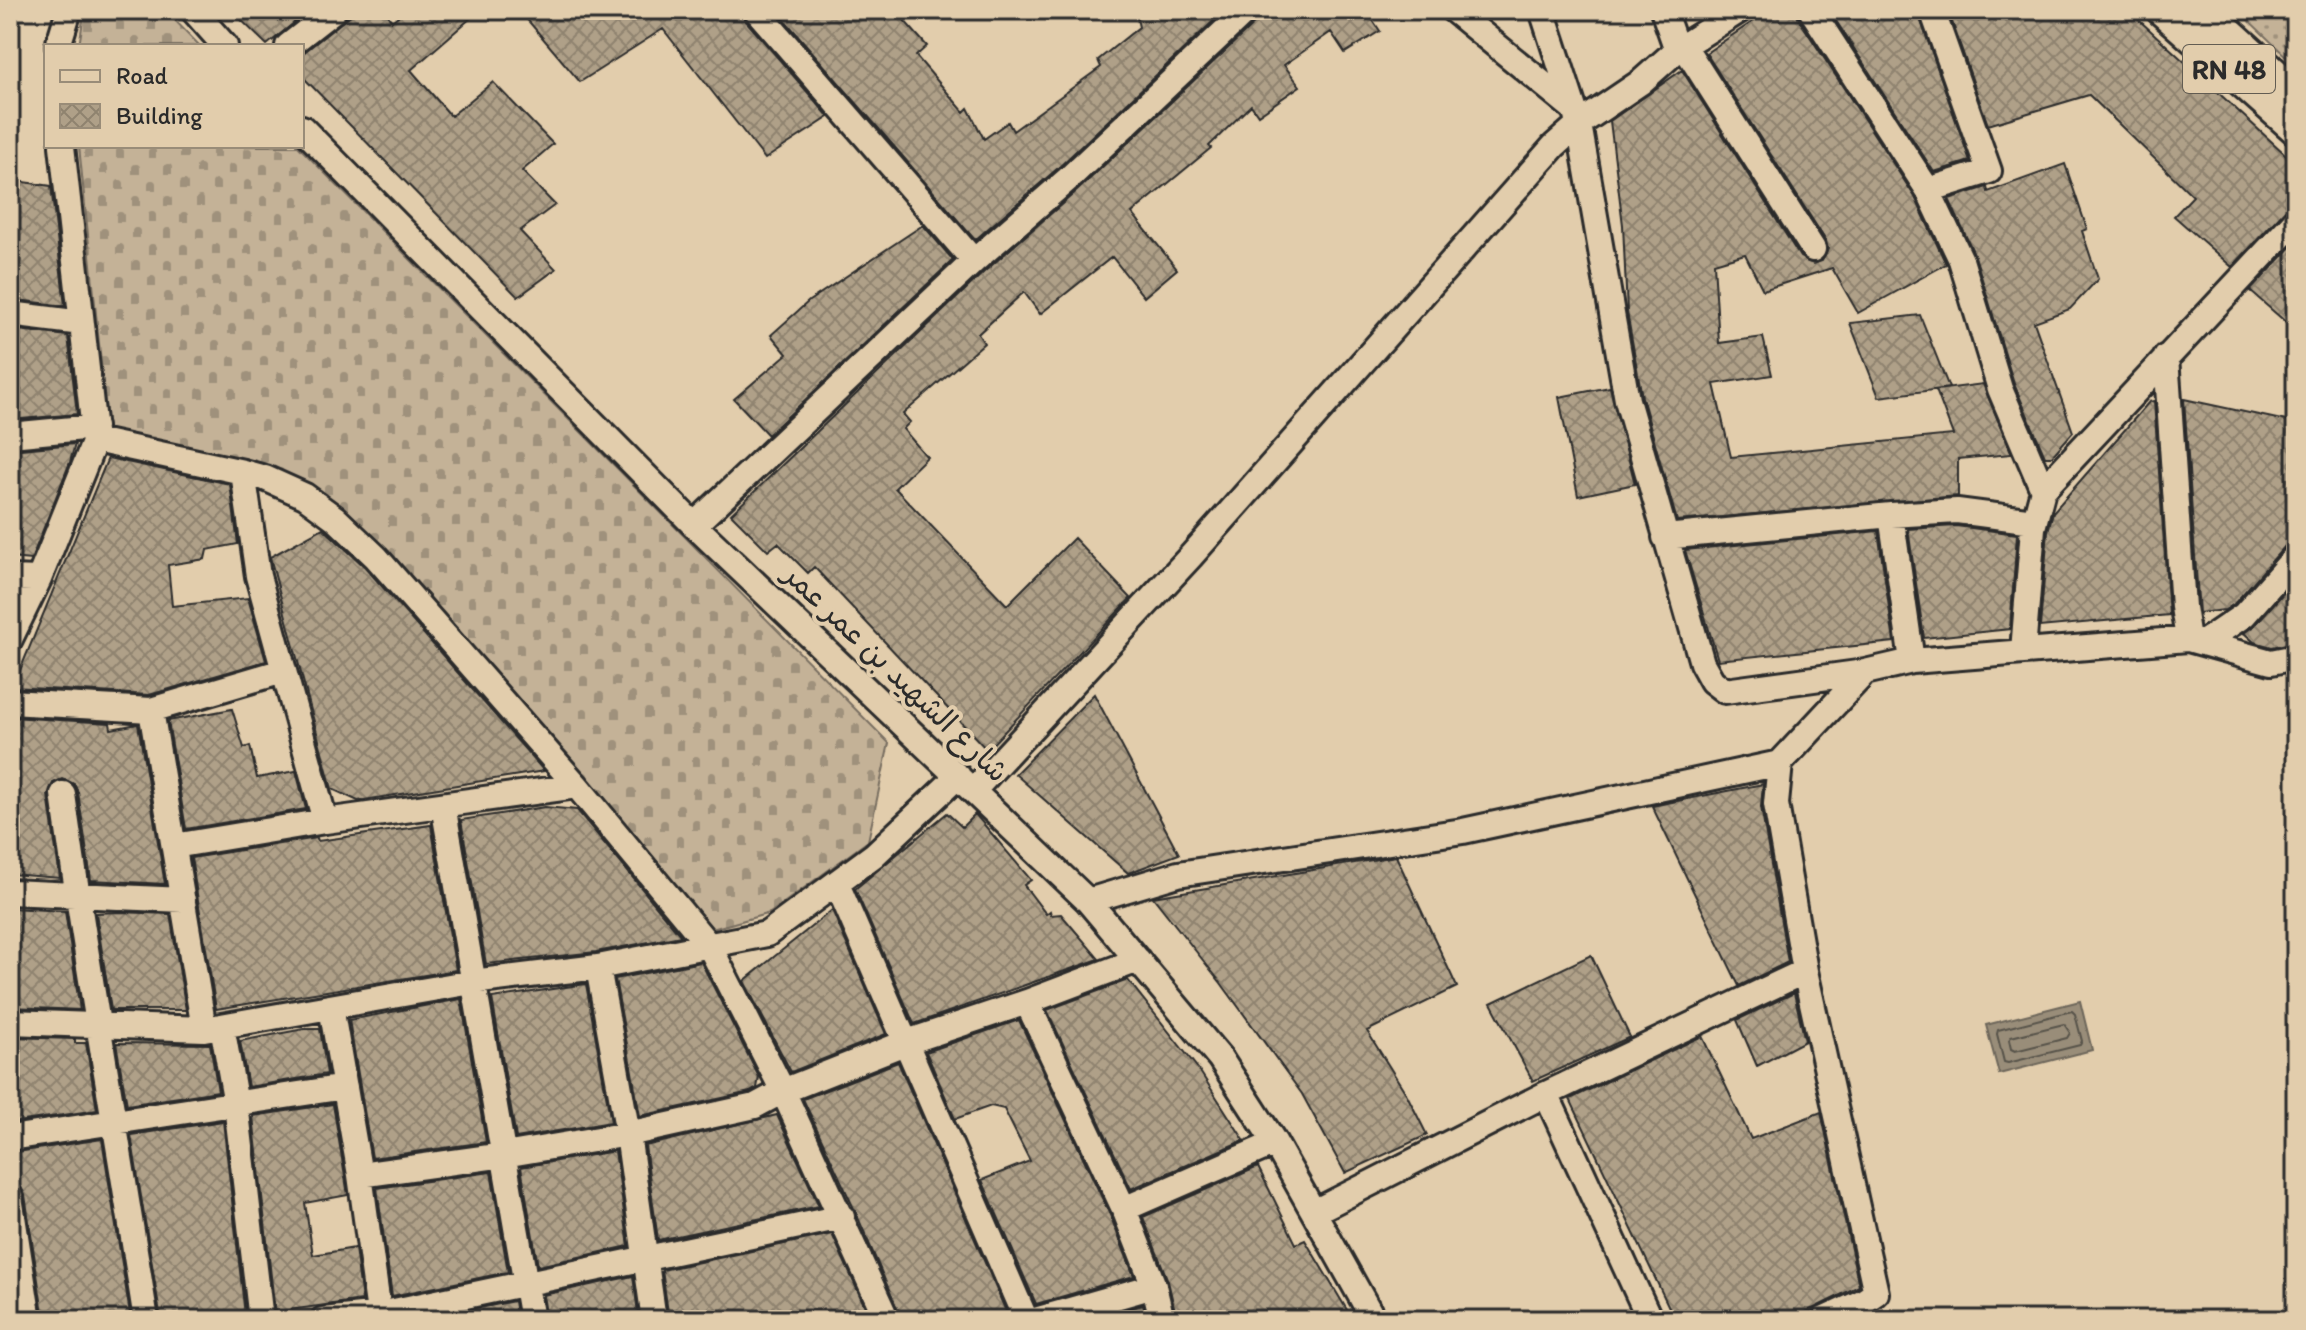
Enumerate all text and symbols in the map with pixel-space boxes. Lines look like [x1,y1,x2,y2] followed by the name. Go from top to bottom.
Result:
[44,44,304,148] legend
[2183,45,2275,93] road number: RN 48
[116,61,168,90] text: Road
[116,101,203,130] text: Building
[772,554,1016,792] street label: شارع الشهيد بن عمر عمر

